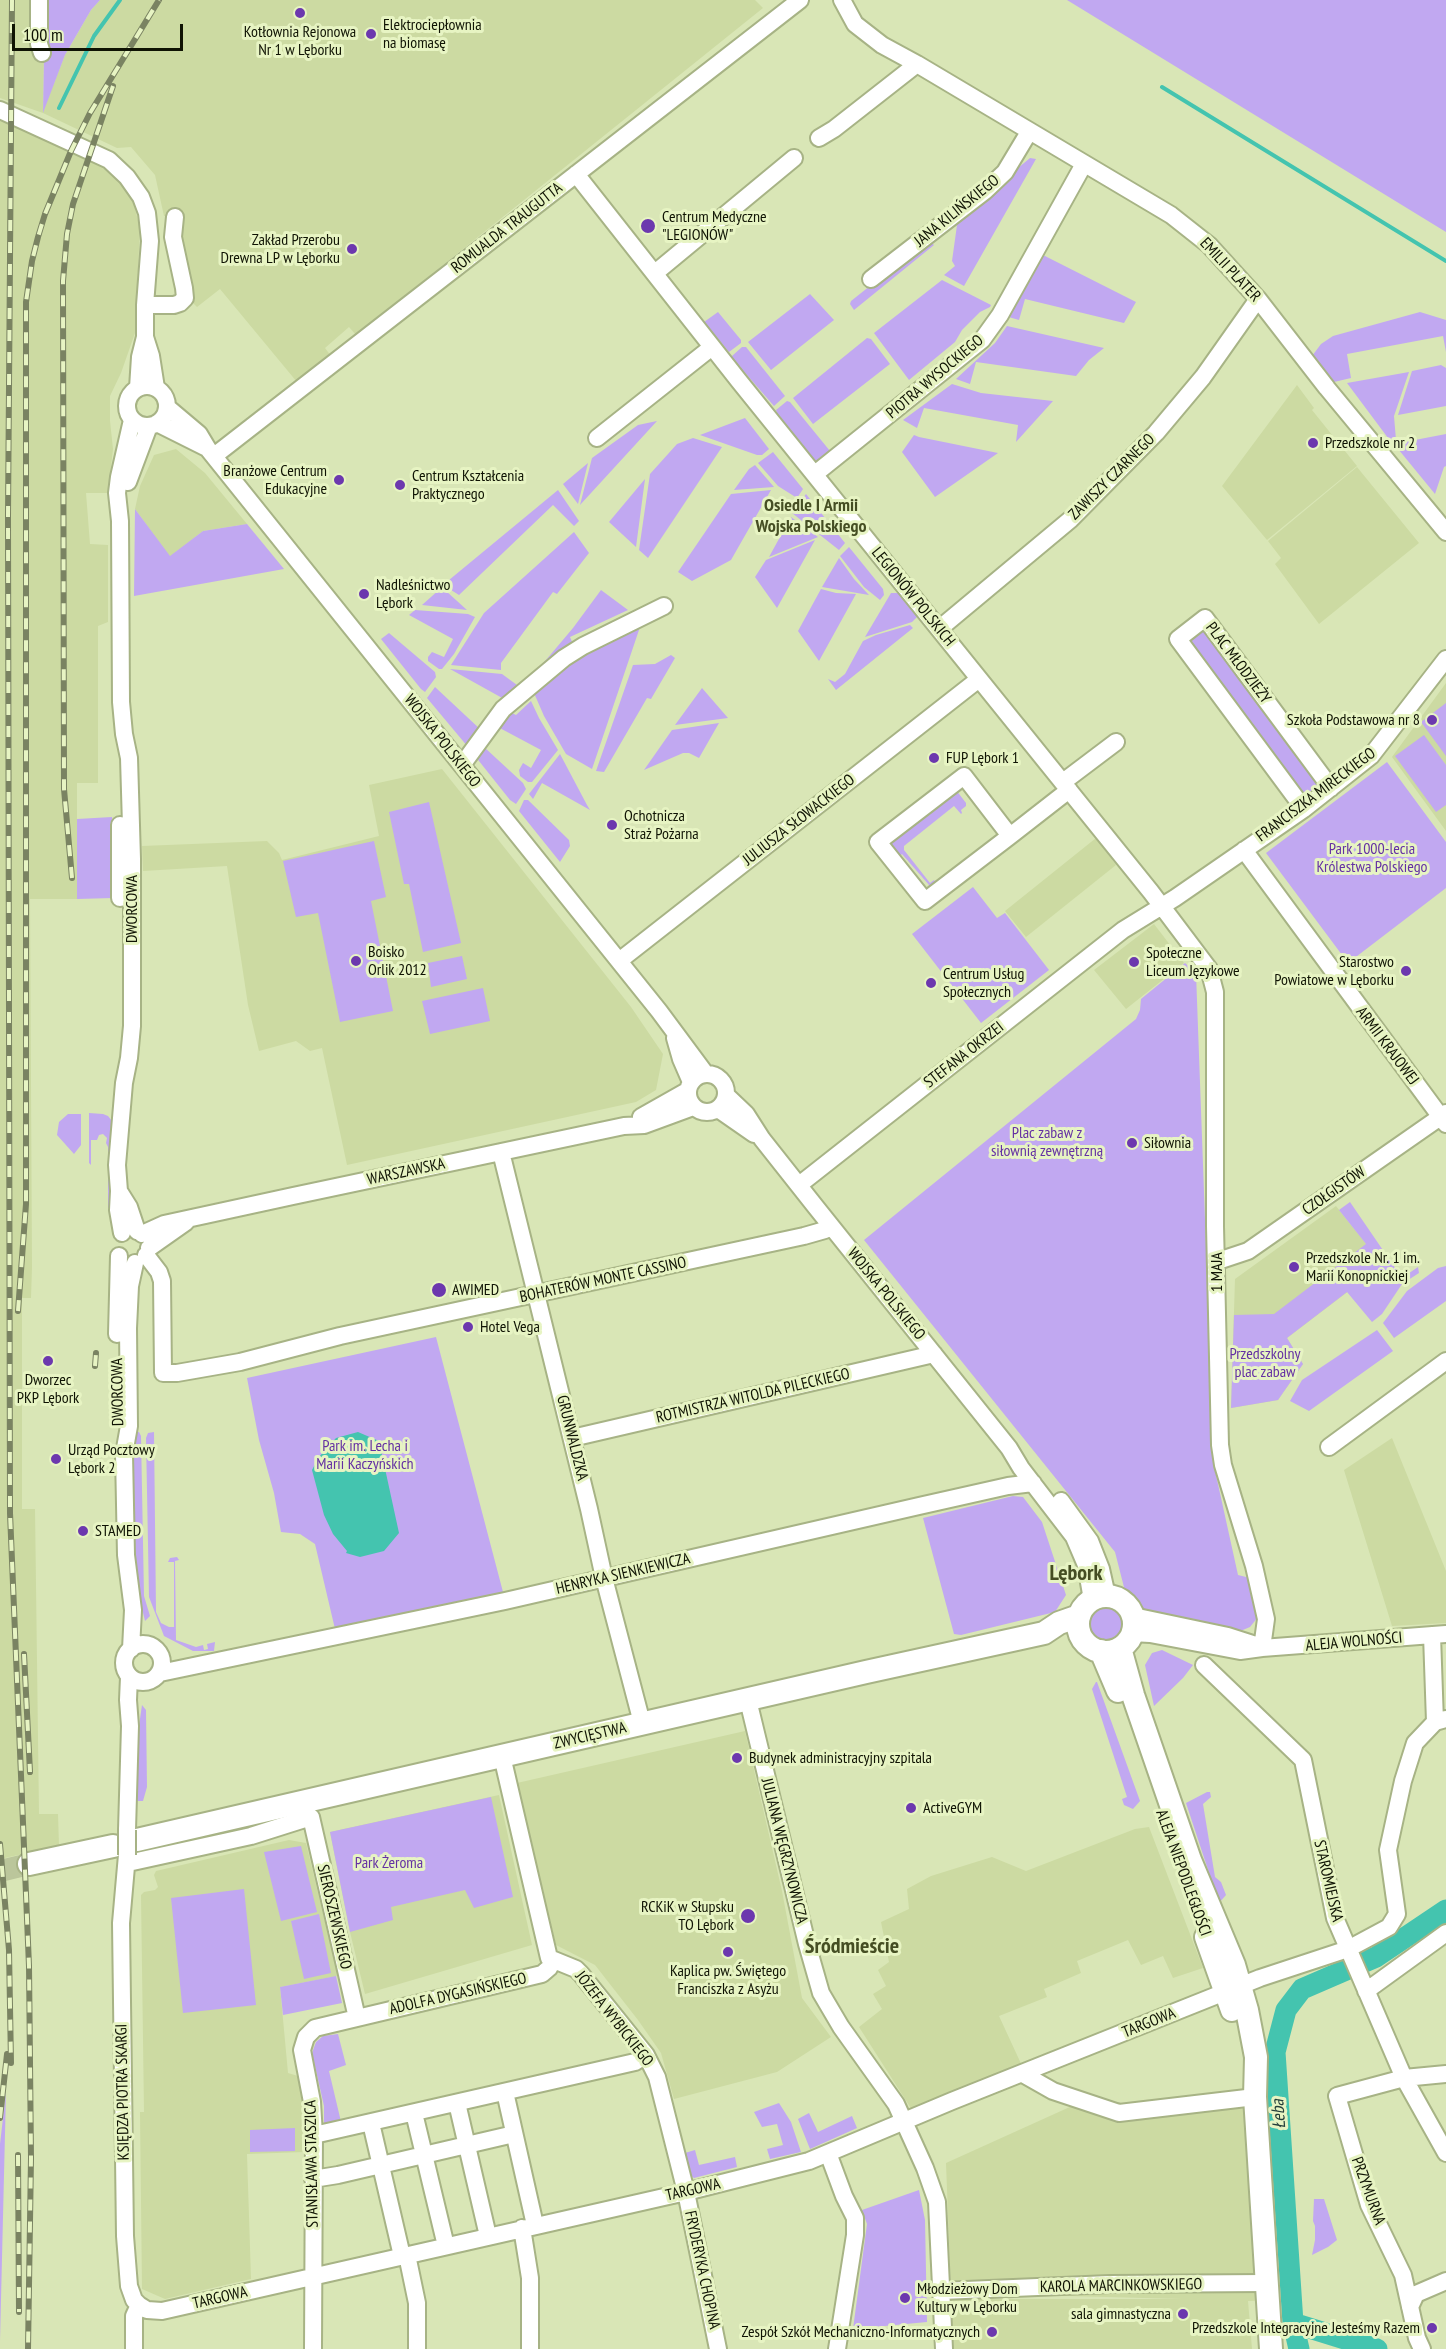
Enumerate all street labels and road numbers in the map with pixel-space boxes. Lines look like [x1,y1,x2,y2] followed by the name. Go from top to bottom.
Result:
[911,171,1003,251] street label: JANA KILIŃSKIEGO
[448,179,566,277] street label: ROMUALDA TRAUGUTTA
[1195,234,1265,306] street label: EMILII PLATER
[883,331,987,423] street label: PIOTRA WYSOCKIEGO
[1065,430,1159,524] street label: ZAWISZY CZARNEGO
[867,544,959,650] street label: LEGIONÓW POLSKICH
[1201,619,1275,707] street label: PLAC MŁODZIEŻY
[400,691,484,791] street label: WOJSKA POLSKIEGO
[1253,744,1379,846] street label: FRANCISZKA MIRECKIEGO
[739,770,859,870] street label: JULIUSZA SŁOWACKIEGO
[122,875,142,943] street label: DWORCOWA
[1351,1003,1423,1089] street label: ARMII KRAJOWEJ
[920,1018,1008,1092] street label: STEFANA OKRZEI
[365,1154,447,1190] street label: WARSZAWSKA
[1299,1162,1369,1220] street label: CZOŁGISTÓW
[843,1244,929,1344] street label: WOJSKA POLSKIEGO
[1207,1252,1227,1292] street label: 1 MAJA
[518,1253,688,1307] street label: BOHATERÓW MONTE CASSINO
[108,1358,128,1426] street label: DWORCOWA
[654,1364,852,1428] street label: ROTMISTRZA WITOLDA PILECKIEGO
[552,1393,592,1483] street label: GRUNWALDZKA
[554,1549,692,1599] street label: HENRYKA SIENKIEWICZA
[1305,1628,1403,1656] street label: ALEJA WOLNOŚCI
[552,1718,628,1754] street label: ZWYCIĘSTWA
[757,1776,811,1926] street label: JULIANA WĘGRZYNOWICZA
[1151,1807,1215,1939] street label: ALEJA NIEPODLEGŁOŚCI
[1309,1838,1347,1924] street label: STAROMIEJSKA
[313,1863,355,1971] street label: SIEROSZEWSKIEGO
[571,1968,657,2070] street label: JÓZEFA WYBICKIEGO
[388,1969,528,2019] street label: ADOLFA DYGASIŃSKIEGO
[1120,2004,1178,2042] street label: TARGOWA
[112,2024,134,2160] street label: KSIĘDZA PIOTRA SKARGI
[301,2100,323,2228] street label: STANISŁAWA STASZICA
[1347,2154,1389,2228] street label: PRZYMURNA
[664,2174,722,2206] street label: TARGOWA
[680,2209,724,2331] street label: FRYDERYKA CHOPINA
[1040,2275,1202,2297] street label: KAROLA MARCINKOWSKIEGO
[191,2282,249,2314] street label: TARGOWA

